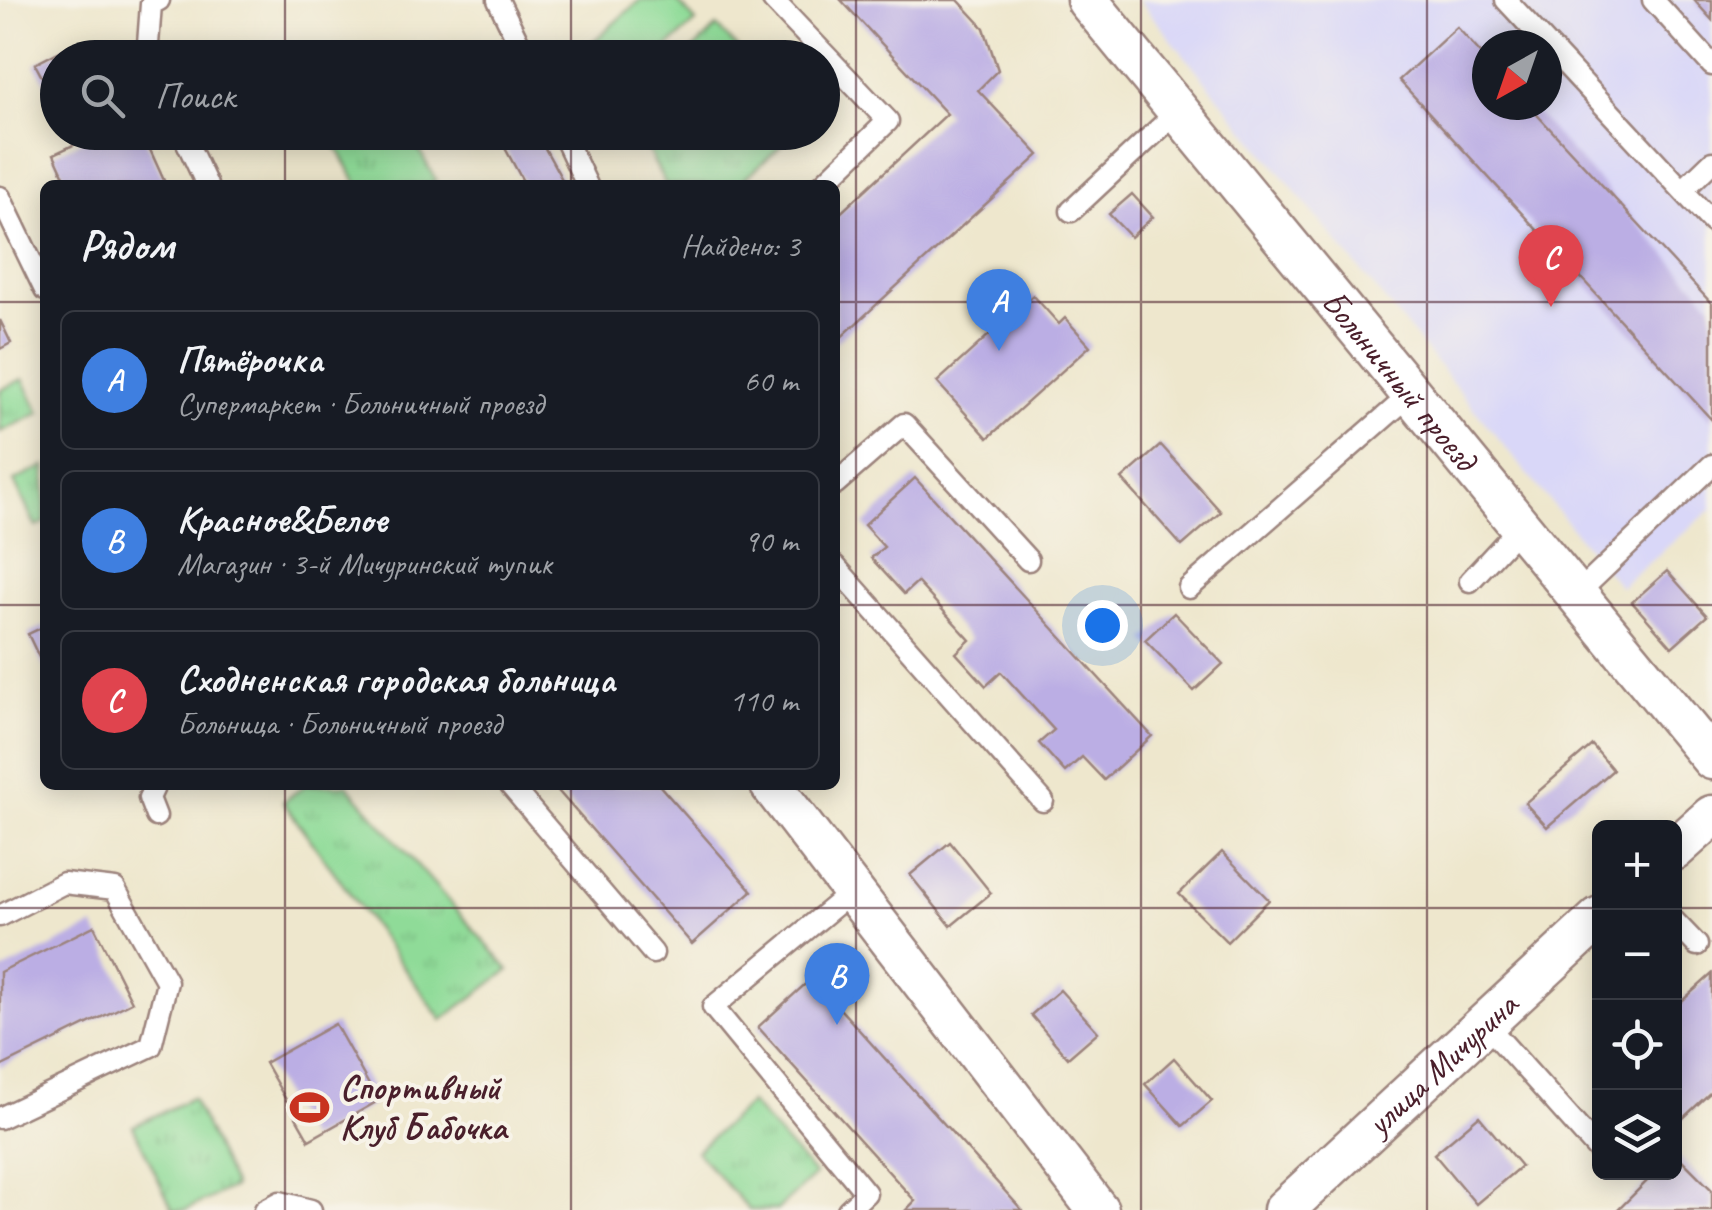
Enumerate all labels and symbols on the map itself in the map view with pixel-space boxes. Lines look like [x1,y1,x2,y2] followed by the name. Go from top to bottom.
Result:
[1472,30,1562,120] north arrow
[1518,224,1584,307] pin: C
[966,268,1032,351] pin: A
[1312,280,1489,483] street label: Больничный проезд
[1077,600,1128,651] your location
[804,942,870,1025] pin: B
[1355,981,1529,1147] street label: улица Мичурина
[340,1065,510,1150] place label: Спортивный Клуб Бабочка
[289,1086,331,1128] sports icon: Спортивный Клуб Бабочка

